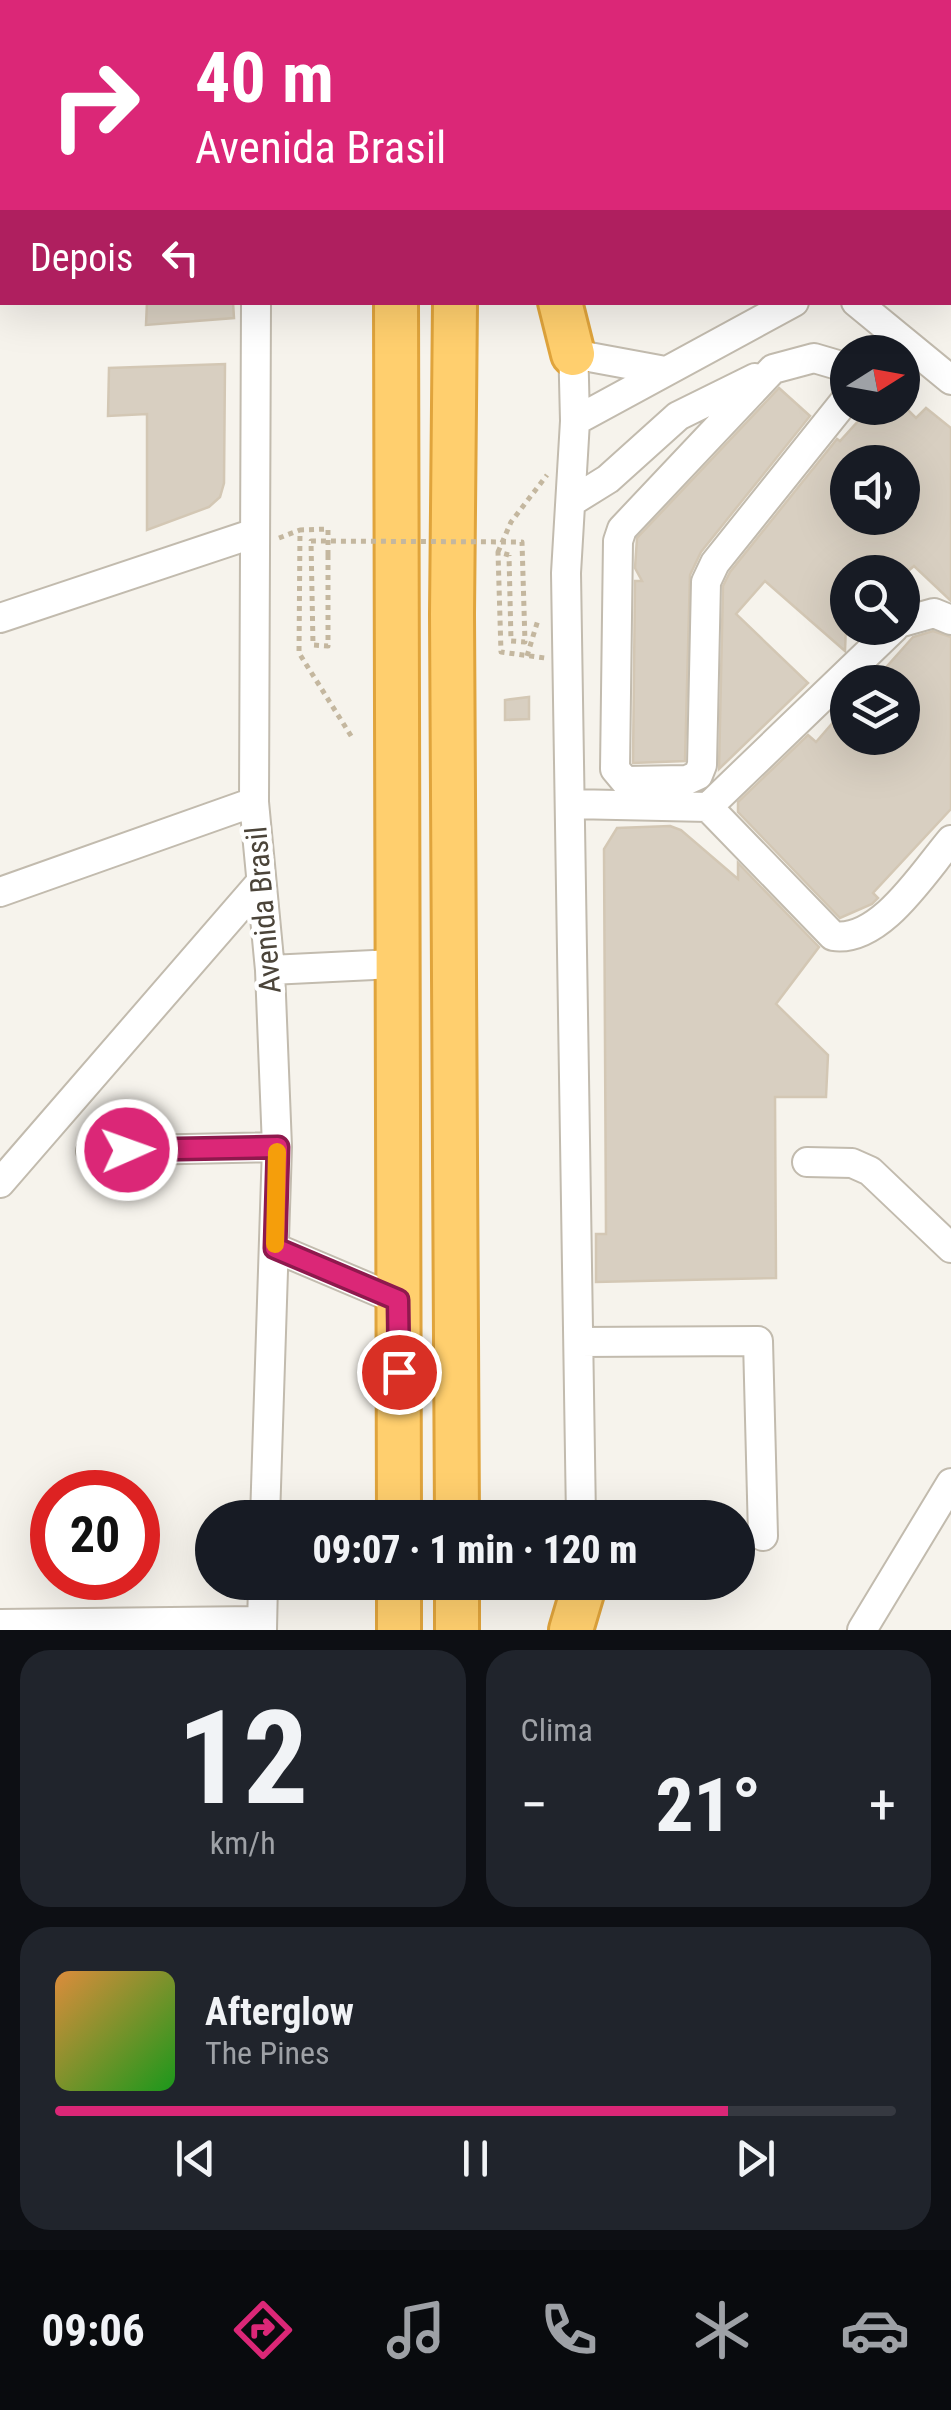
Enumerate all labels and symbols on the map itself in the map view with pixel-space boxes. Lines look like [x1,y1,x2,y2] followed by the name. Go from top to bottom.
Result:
[830,335,920,425] north arrow
[238,825,288,995] street label: Avenida Brasil
[75,1098,179,1202] position arrow
[357,1330,442,1415] pin
[30,1470,160,1600] speed limit sign: 20

